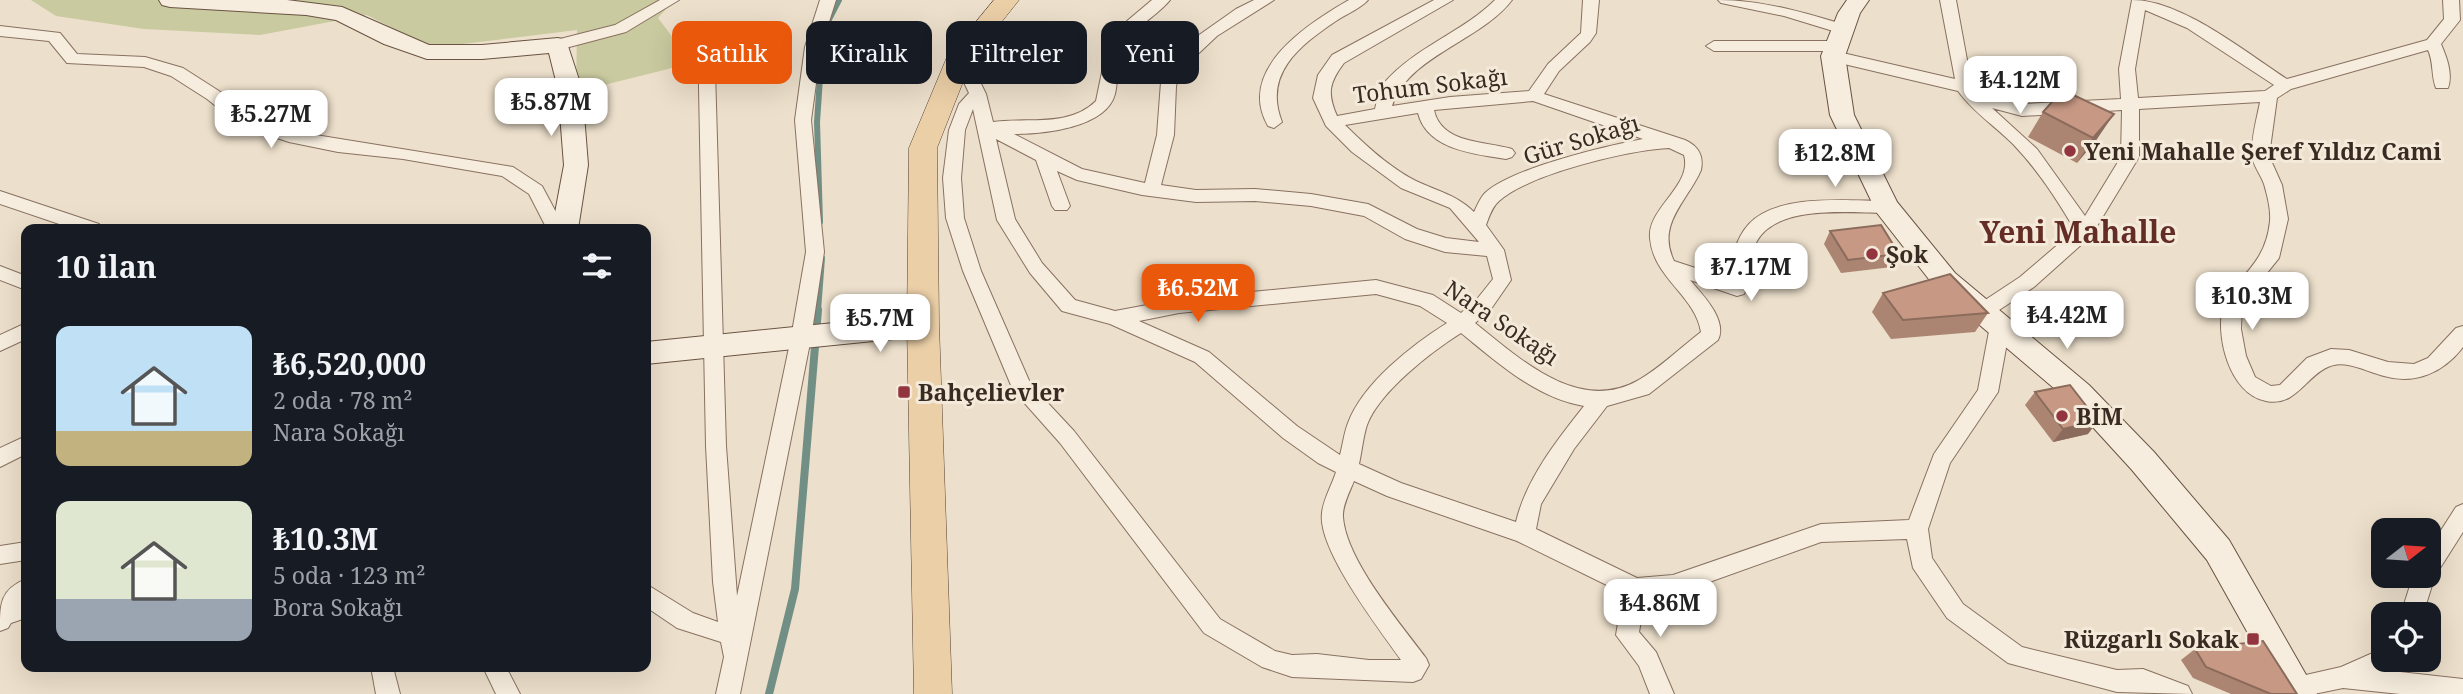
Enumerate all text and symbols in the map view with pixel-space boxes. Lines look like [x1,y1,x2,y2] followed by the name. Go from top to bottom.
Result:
[672,21,792,84] chip: Satılık
[806,21,932,84] chip: Kiralık
[946,21,1087,84] chip: Filtreler
[1101,21,1199,84] chip: Yeni
[1963,57,2077,116] pin: ₺4.12M
[1351,60,1510,110] street label: Tohum Sokağı
[1980,63,2060,95] text: ₺4.12M
[494,78,608,138] pin: ₺5.87M
[511,85,591,117] text: ₺5.87M
[214,90,328,150] pin: ₺5.27M
[231,97,311,129] text: ₺5.27M
[1519,106,1644,172] street label: Gür Sokağı
[1778,130,1892,189] pin: ₺12.8M
[2084,135,2441,167] place label: Yeni Mahalle Şeref Yıldız Cami
[1795,136,1875,168] text: ₺12.8M
[2062,143,2078,159] marker: Yeni Mahalle Şeref Yıldız Cami
[1979,211,2177,252] district label: Yeni Mahalle
[1886,238,1928,270] place label: Şok
[1694,244,1808,303] pin: ₺7.17M
[56,246,157,287] text: 10 ilan
[1864,246,1880,262] marker: Şok
[578,247,616,285] icon: filters
[1711,250,1791,282] text: ₺7.17M
[1141,264,1255,324] pin: ₺6.52M
[1158,271,1238,303] text: ₺6.52M
[1438,272,1566,372] street label: Nara Sokağı
[2195,272,2309,332] pin: ₺10.3M
[2212,279,2292,311] text: ₺10.3M
[2010,292,2124,351] pin: ₺4.42M
[831,294,929,354] pin: ₺5.7M
[2027,298,2107,330] text: ₺4.42M
[846,301,914,333] text: ₺5.7M
[273,343,426,384] text: ₺6,520,000
[112,354,196,438] icon: home
[918,376,1064,408] place label: Bahçelievler
[273,384,413,416] text: 2 oda · 78 m²
[896,384,912,400] marker: Bahçelievler
[2076,400,2123,432] place label: BİM
[2054,408,2070,424] marker: BİM
[273,416,405,448] text: Nara Sokağı
[273,518,378,559] text: ₺10.3M
[2371,518,2441,588] north arrow
[2371,518,2441,672] map controls
[112,529,196,613] icon: home
[273,559,425,591] text: 5 oda · 123 m²
[1603,580,1717,639] pin: ₺4.86M
[1620,586,1700,618] text: ₺4.86M
[273,591,403,623] text: Bora Sokağı
[2371,602,2441,672] button: locate
[2064,623,2239,655] place label: Rüzgarlı Sokak
[2245,631,2261,647] marker: Rüzgarlı Sokak

